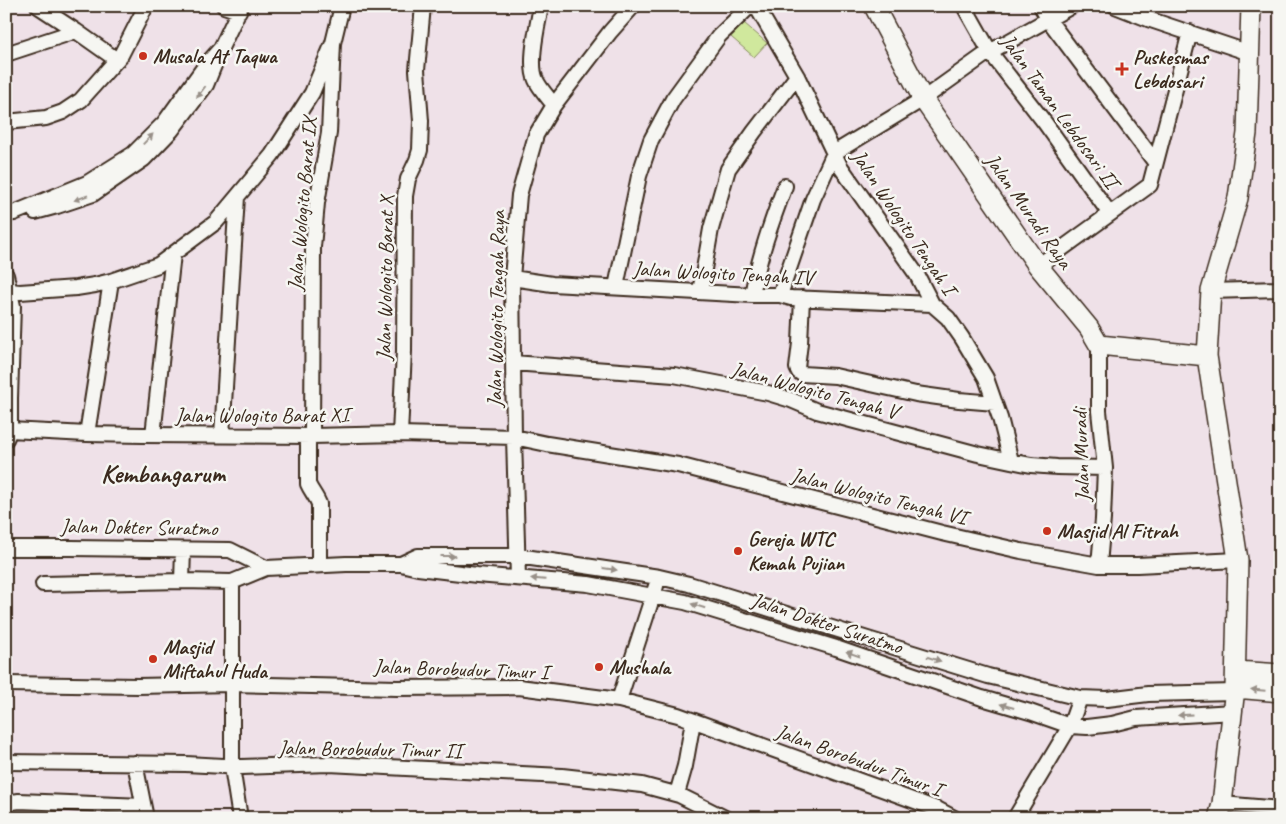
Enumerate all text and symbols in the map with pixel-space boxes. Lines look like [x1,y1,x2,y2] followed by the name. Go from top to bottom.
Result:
[995,28,1127,197] street label: Jalan Taman Lebdosari II
[153,43,278,69] place label: Musala At Taqwa
[1133,44,1210,94] place label: Puskesmas Lebdosari
[137,50,149,62] marker: Musala At Taqwa
[1115,62,1129,76] marker: Puskesmas Lebdosari
[195,85,206,98] one-way arrow
[281,113,323,293] street label: Jalan Wologito Barat IX
[142,134,154,146] one-way arrow
[845,144,965,303] street label: Jalan Wologito Tengah I
[979,148,1079,275] street label: Jalan Muradi Raya
[371,193,399,362] street label: Jalan Wologito Barat X
[73,194,88,202] one-way arrow
[481,209,511,409] street label: Jalan Wologito Tengah Raya
[631,255,817,291] street label: Jalan Wologito Tengah IV
[728,355,905,426] street label: Jalan Wologito Tengah V
[174,402,353,428] street label: Jalan Wologito Barat XI
[1066,405,1096,503] street label: Jalan Muradi
[101,457,226,490] district label: Kembangarum
[788,461,974,531] street label: Jalan Wologito Tengah VI
[59,513,219,541] street label: Jalan Dokter Suratmo
[1057,518,1179,544] place label: Masjid Al Fitrah
[1041,525,1053,537] marker: Masjid Al Fitrah
[748,526,845,576] place label: Gereja WTC Kemah Pujian
[732,545,744,557] marker: Gereja WTC Kemah Pujian
[440,552,456,560] one-way arrow
[602,566,618,574] one-way arrow
[530,575,546,583] one-way arrow
[747,586,907,660] street label: Jalan Dokter Suratmo
[690,601,705,609] one-way arrow
[163,634,268,684] place label: Masjid Miftahul Huda
[846,650,861,657] one-way arrow
[147,653,159,665] marker: Masjid Miftahul Huda
[372,653,553,685] street label: Jalan Borobudur Timur I
[609,654,672,680] place label: Mushala
[927,656,942,664] one-way arrow
[593,661,605,673] marker: Mushala
[1249,686,1265,694] one-way arrow
[1000,701,1015,709] one-way arrow
[1176,711,1192,719] one-way arrow
[772,718,950,804] street label: Jalan Borobudur Timur I
[277,734,467,764] street label: Jalan Borobudur Timur II

